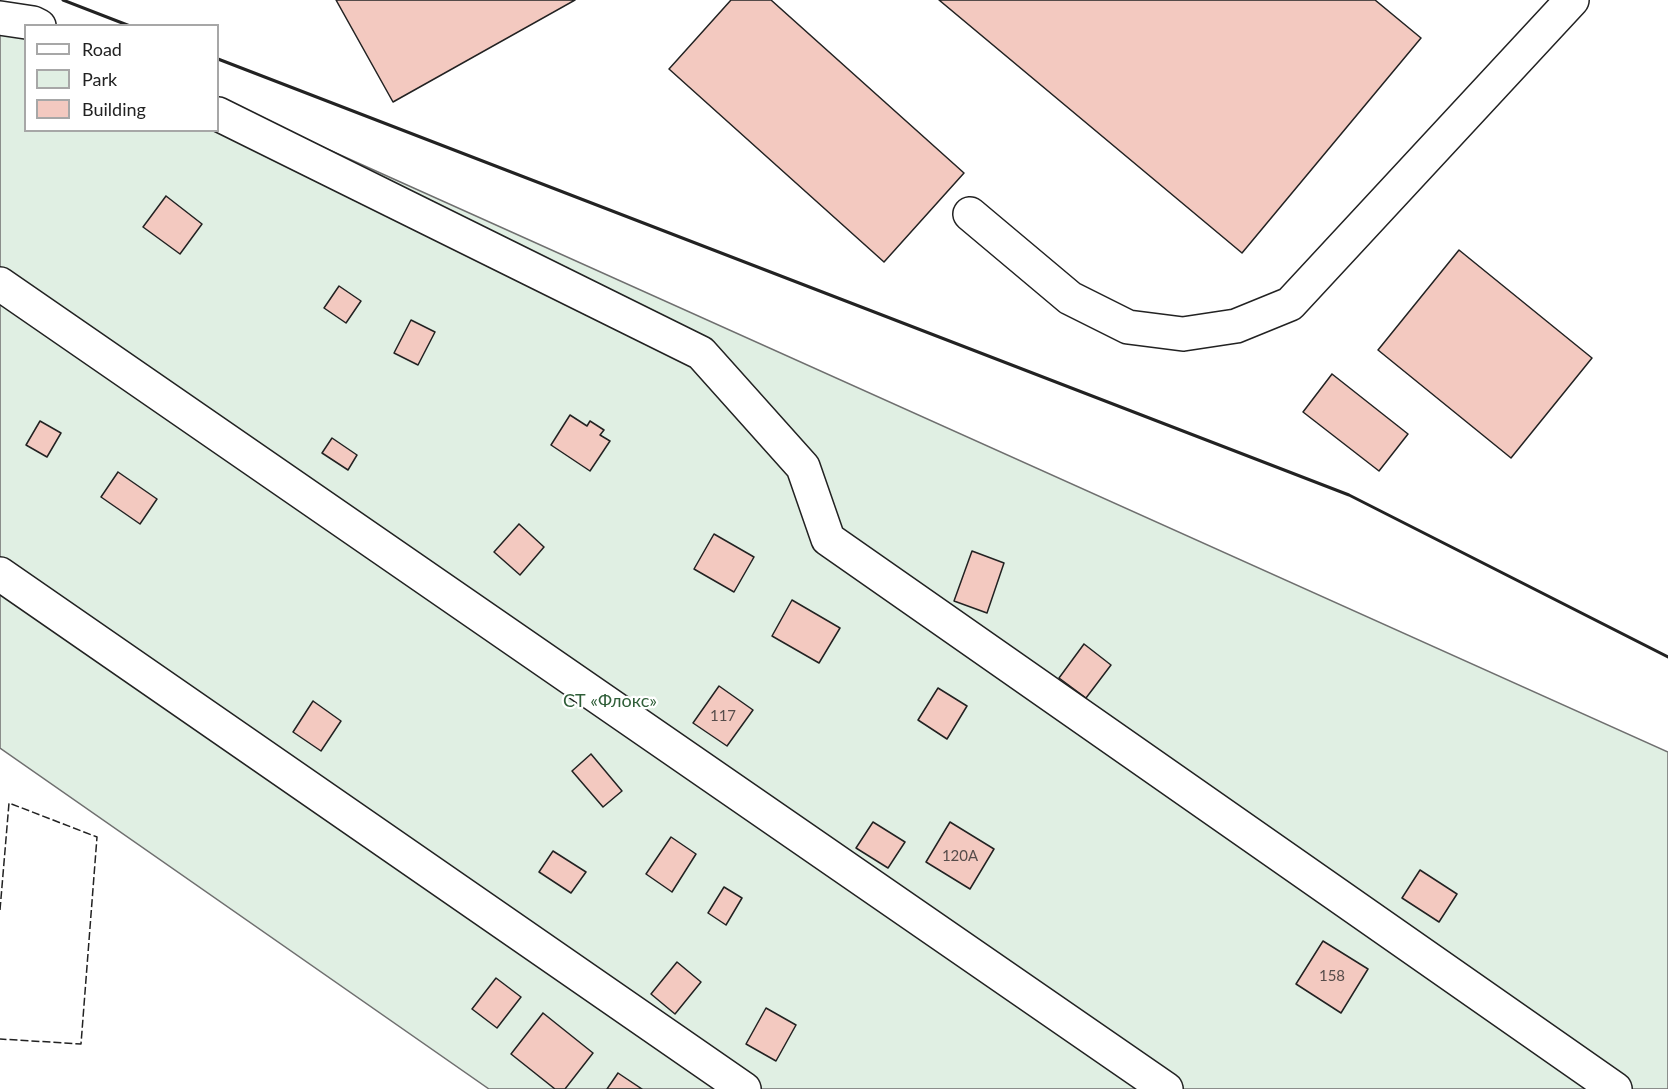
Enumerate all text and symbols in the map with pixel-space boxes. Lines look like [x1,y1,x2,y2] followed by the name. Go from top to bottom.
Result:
[24,24,219,132] legend
[82,38,122,60] text: Road
[82,68,117,90] text: Park
[82,98,146,120] text: Building
[563,690,657,712] park label: СТ «Флокс»
[710,707,736,725] house number: 117
[942,847,978,865] house number: 120А
[1319,967,1345,985] house number: 158

